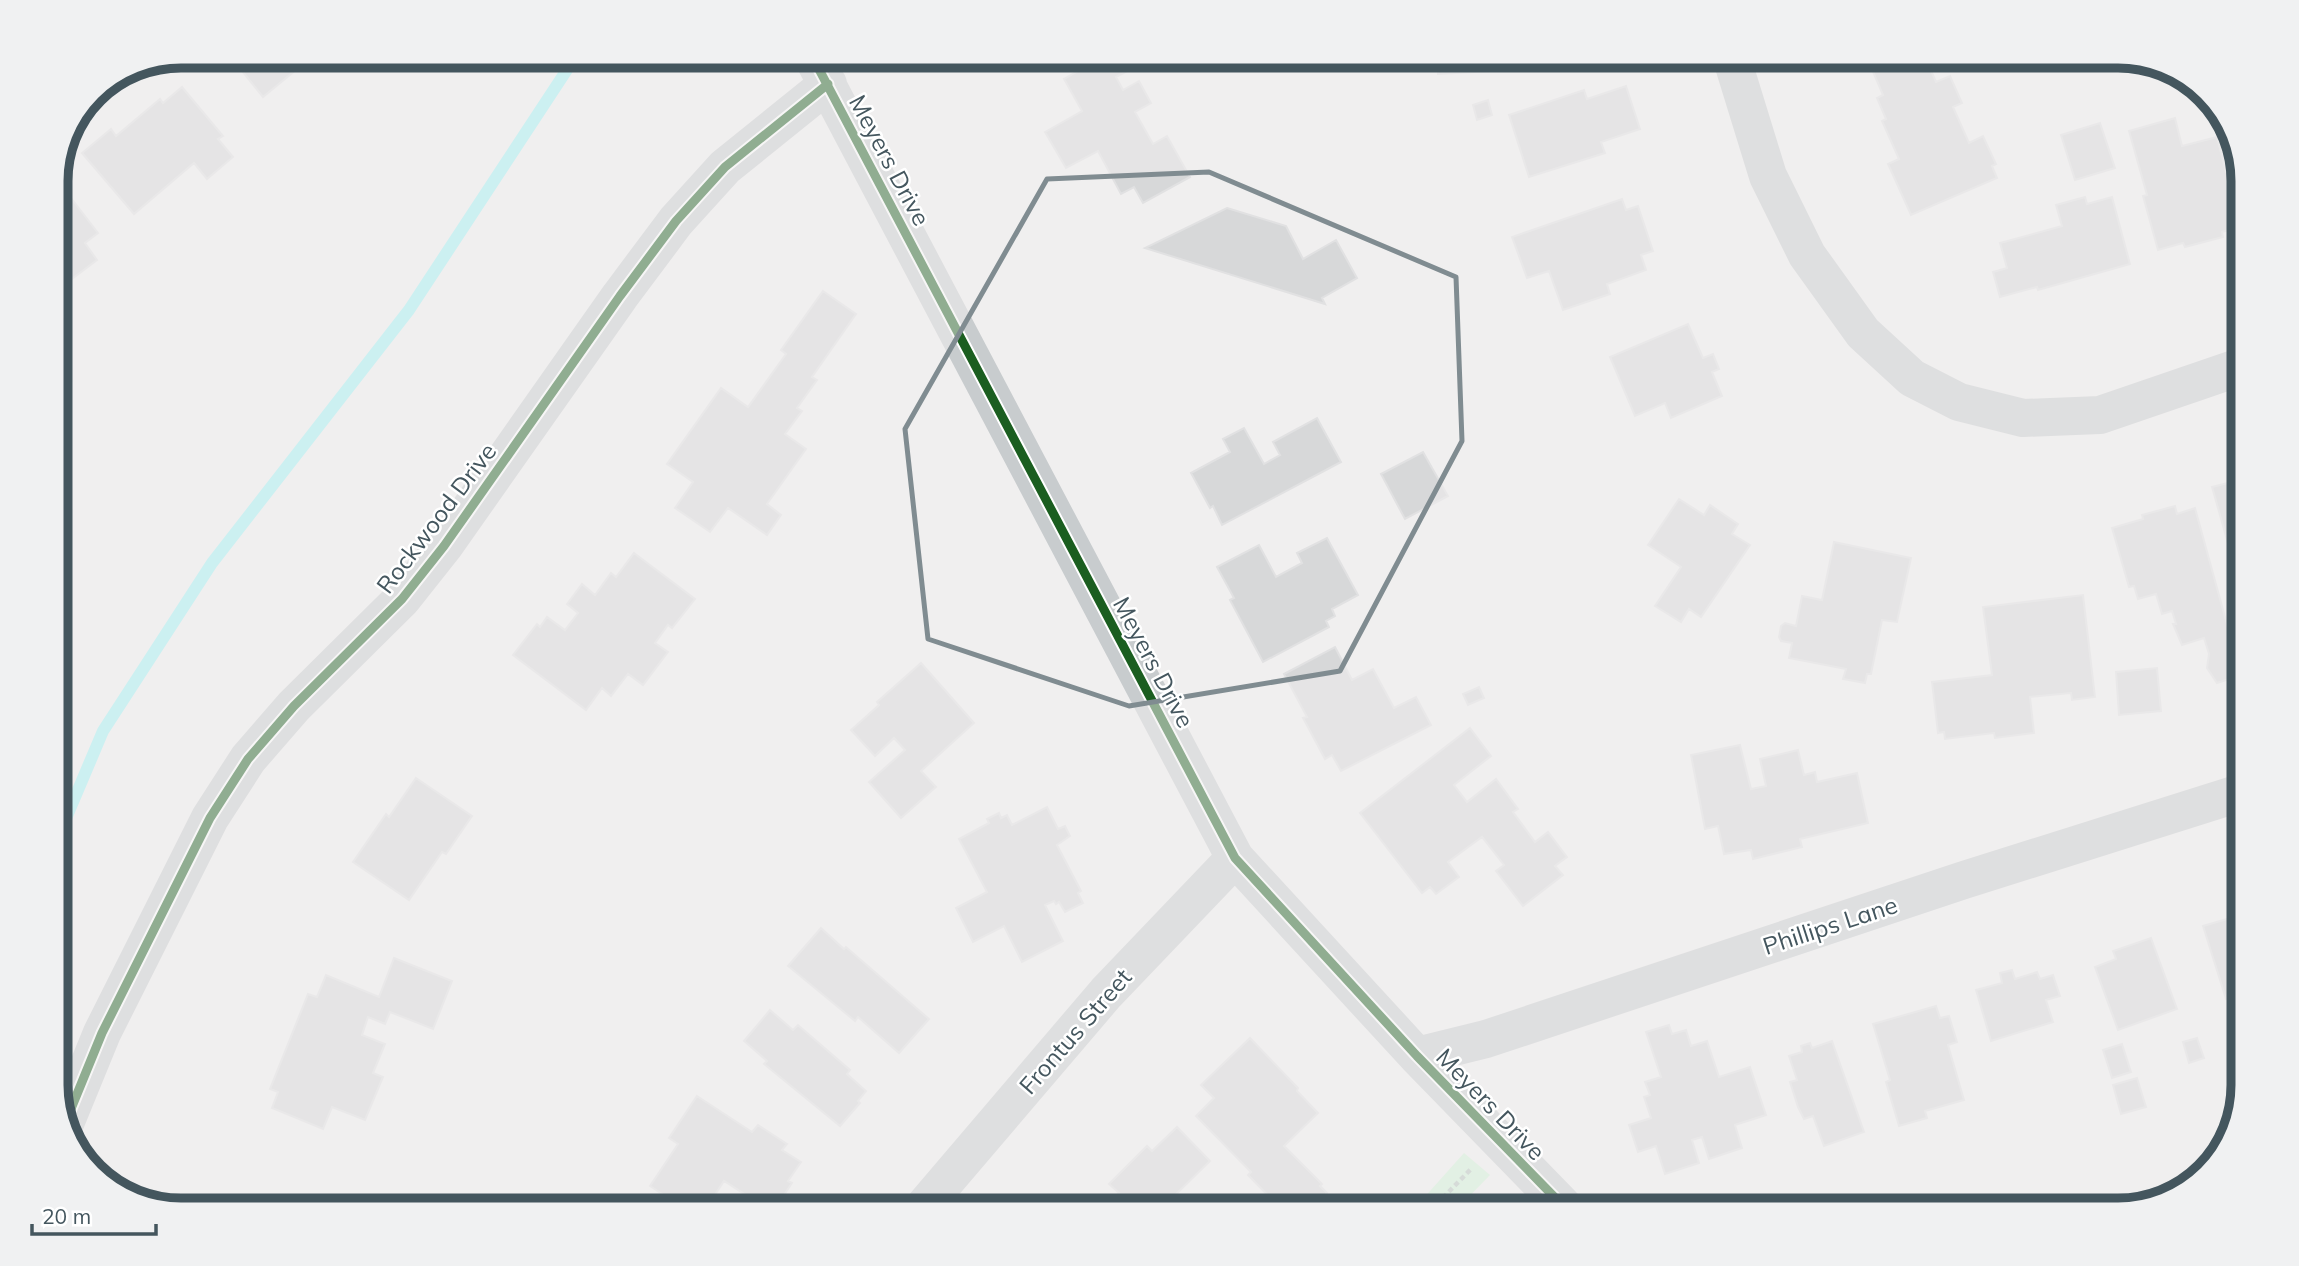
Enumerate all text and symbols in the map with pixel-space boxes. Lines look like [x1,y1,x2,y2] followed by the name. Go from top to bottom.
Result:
[843,89,937,231] street label: Meyers Drive
[370,437,502,599] street label: Rockwood Drive
[1107,591,1201,733] street label: Meyers Drive
[1759,889,1901,961] street label: Phillips Lane
[1012,962,1138,1100] street label: Frontus Street
[1430,1042,1552,1166] street label: Meyers Drive
[32,1192,156,1236] scale bar
[42,1203,91,1229] text: 20 m

